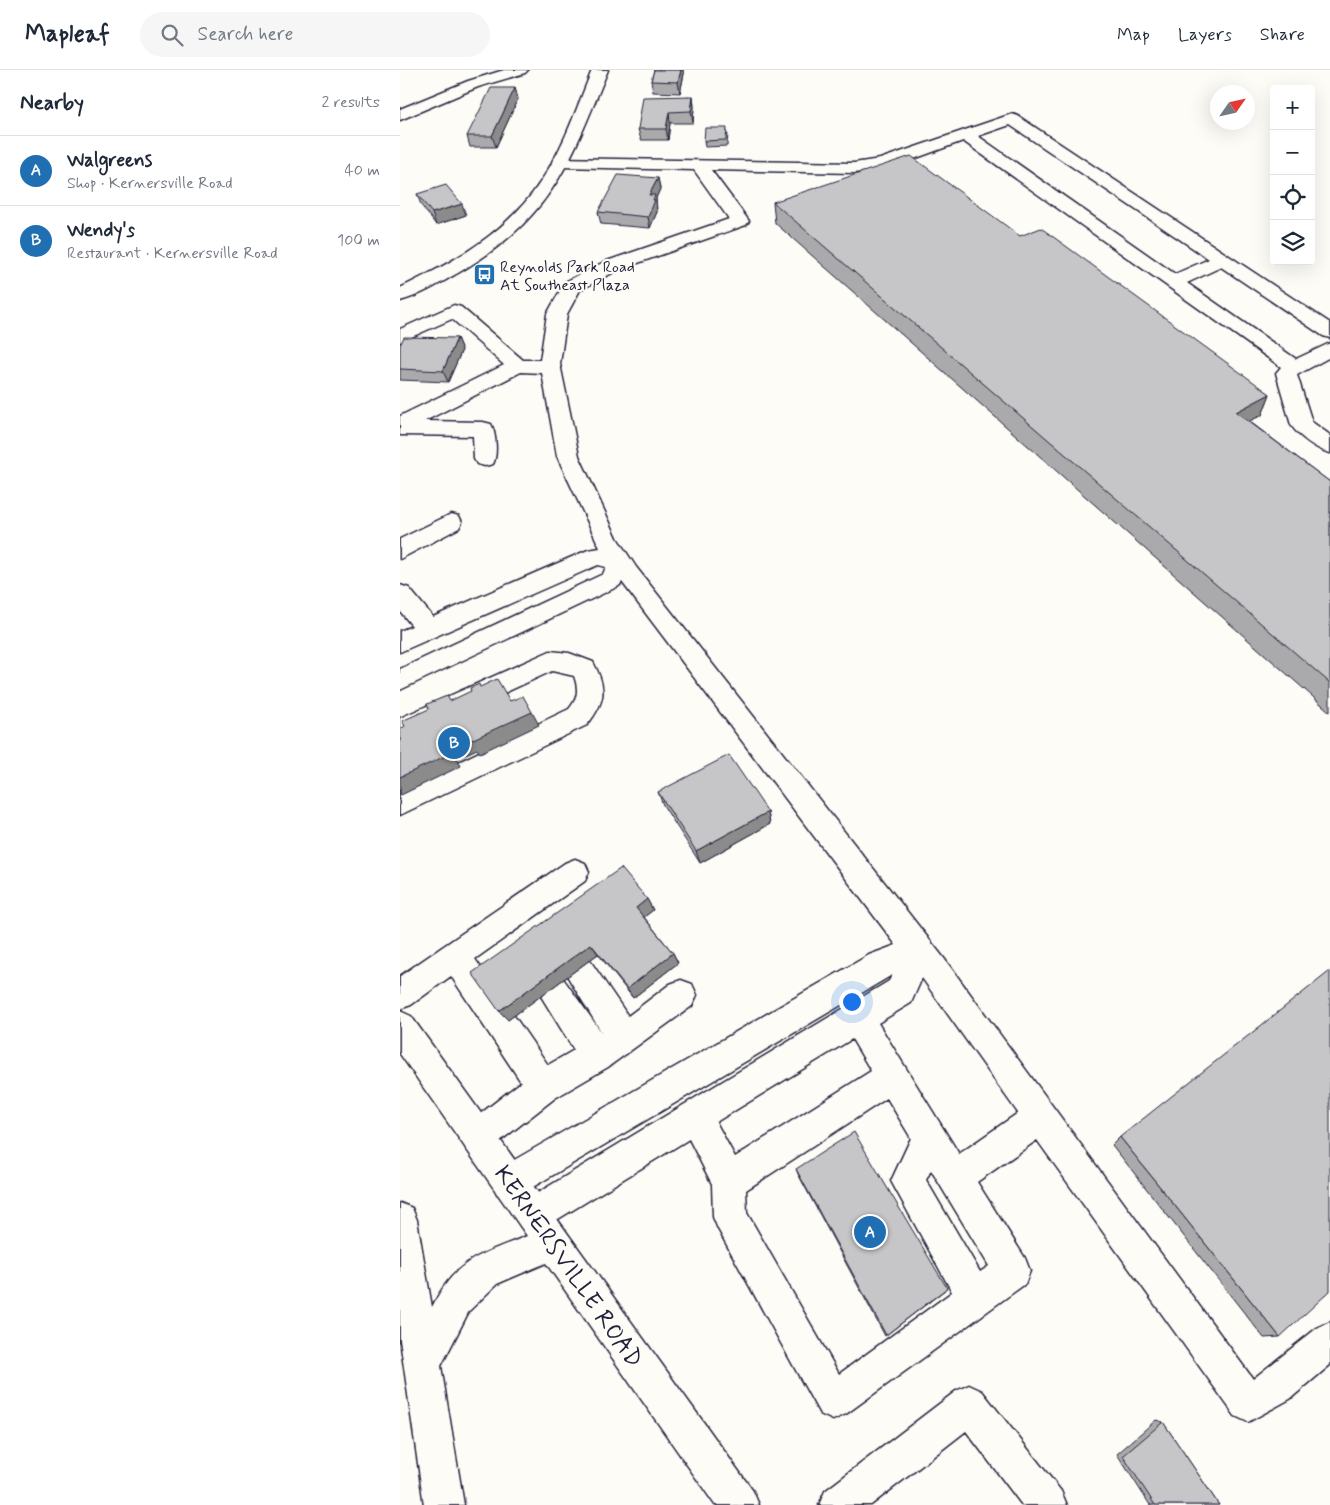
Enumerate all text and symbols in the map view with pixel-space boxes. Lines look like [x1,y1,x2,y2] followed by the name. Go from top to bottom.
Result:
[140,12,490,57] search box
[25,19,110,50] text: Mapleaf
[158,21,186,49] icon: search
[198,22,293,47] text: Search here
[1117,23,1150,47] text: Map
[1178,23,1232,47] text: Layers
[1260,23,1305,47] text: Share
[1210,85,1255,130] north arrow
[1270,85,1315,265] map controls
[1270,85,1315,130] button: +
[20,89,84,117] text: Nearby
[322,92,380,113] text: 2 results
[1270,130,1315,175] button: −
[67,148,152,173] text: Walgreens
[31,160,41,181] text: A
[344,160,380,181] text: 40 m
[67,173,233,194] text: Shop · Kernersville Road
[1270,175,1315,220] button: locate
[67,218,135,243] text: Wendy's
[1270,220,1315,265] button: layers
[31,230,41,251] text: B
[337,230,380,251] text: 100 m
[67,243,278,264] text: Restaurant · Kernersville Road
[500,257,635,296] place label: Reynolds Park Road At Southeast Plaza
[472,263,496,287] bus stop icon: Reynolds Park Road At Southeast Plaza
[438,724,470,762] pin: B
[839,989,865,1015] your location
[486,1160,649,1374] street label: KERNERSVILLE ROAD
[854,1213,886,1251] pin: A

